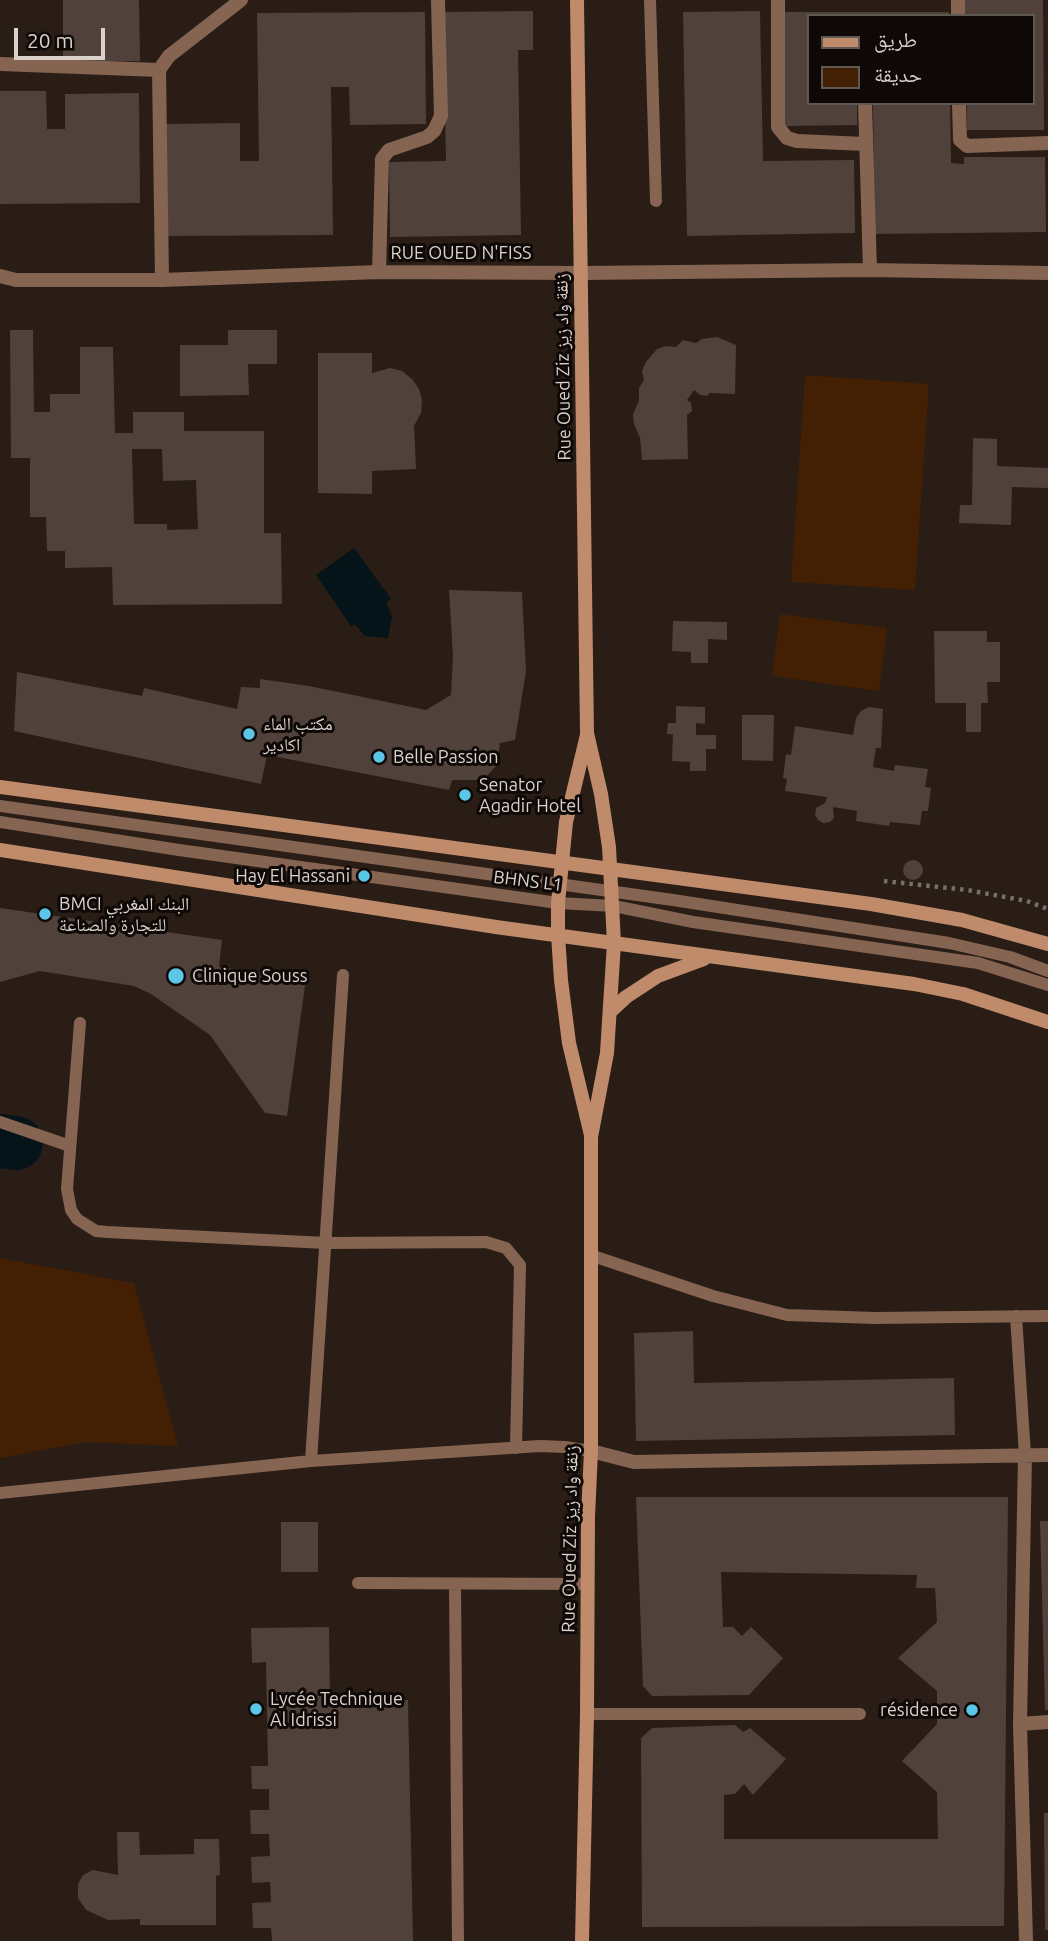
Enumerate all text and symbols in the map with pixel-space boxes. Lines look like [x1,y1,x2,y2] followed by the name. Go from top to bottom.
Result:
[18,14,108,58] scale bar
[806,14,1034,105] legend
[874,27,917,51] text: طريق
[27,28,74,52] text: 20 m
[874,62,922,86] text: حديقة
[390,242,532,264] street label: RUE OUED N'FISS
[551,273,575,461] street label: Rue Oued Ziz زنقة واد زيز
[263,713,333,756] place label: مكتب الماء اكادير
[241,726,257,742] marker: مكتب الماء اكادير
[393,746,499,768] place label: Belle Passion
[371,749,387,765] marker: Belle Passion
[479,774,581,816] place label: Senator Agadir Hotel
[457,787,473,803] marker: Senator Agadir Hotel
[235,865,350,887] place label: Hay El Hassani
[492,866,564,896] street label: BHNS L1
[356,868,372,884] marker: Hay El Hassani
[59,893,189,936] place label: BMCI البنك المغربي للتجارة والصناعة
[37,906,53,922] marker: BMCI البنك المغربي للتجارة والصناعة
[192,965,308,987] place label: Clinique Souss
[166,966,186,986] marker: Clinique Souss
[558,1445,582,1633] street label: Rue Oued Ziz زنقة واد زيز
[270,1688,403,1730] place label: Lycée Technique Al Idrissi
[880,1699,958,1721] place label: résidence
[248,1701,264,1717] marker: Lycée Technique Al Idrissi
[964,1702,980,1718] marker: résidence

